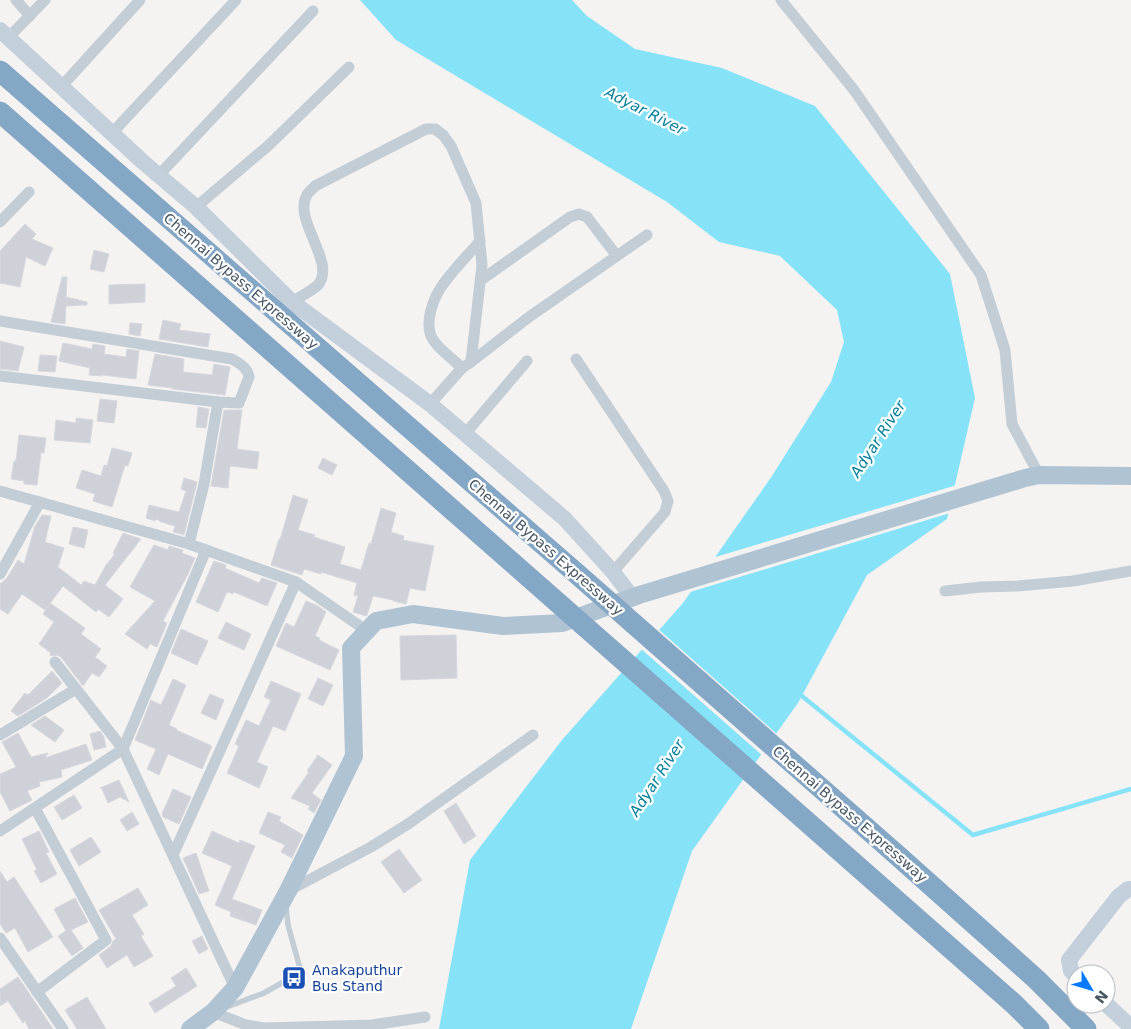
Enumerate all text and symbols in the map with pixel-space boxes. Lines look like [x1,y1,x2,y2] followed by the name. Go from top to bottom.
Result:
[601,83,689,139] water label: Adyar River
[161,210,321,352] street label: Chennai Bypass Expressway
[846,397,910,481] water label: Adyar River
[466,476,626,618] street label: Chennai Bypass Expressway
[625,736,689,820] water label: Adyar River
[770,743,930,885] street label: Chennai Bypass Expressway
[312,962,402,994] place label: Anakaputhur Bus Stand
[1066,964,1116,1014] north arrow
[281,965,307,991] bus stop icon: Anakaputhur Bus Stand
[1091,987,1111,1007] text: N

